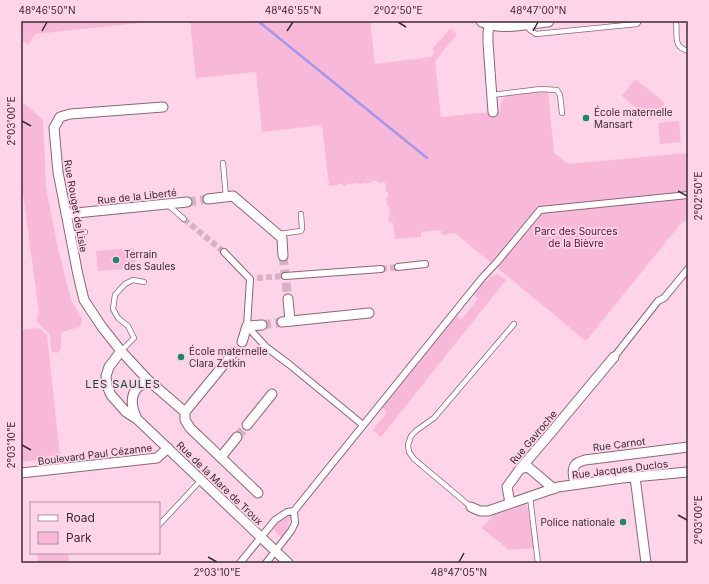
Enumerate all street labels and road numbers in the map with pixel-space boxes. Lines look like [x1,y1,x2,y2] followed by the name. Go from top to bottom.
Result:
[62,159,90,253] street label: Rue Rouget de Lisle
[97,186,177,206] street label: Rue de la Liberté
[507,408,559,466] street label: Rue Gavroche
[592,435,647,453] street label: Rue Carnot
[174,439,266,528] street label: Rue de la Mare de Troux
[37,441,153,467] street label: Boulevard Paul Cézanne
[571,457,669,481] street label: Rue Jacques Duclos

